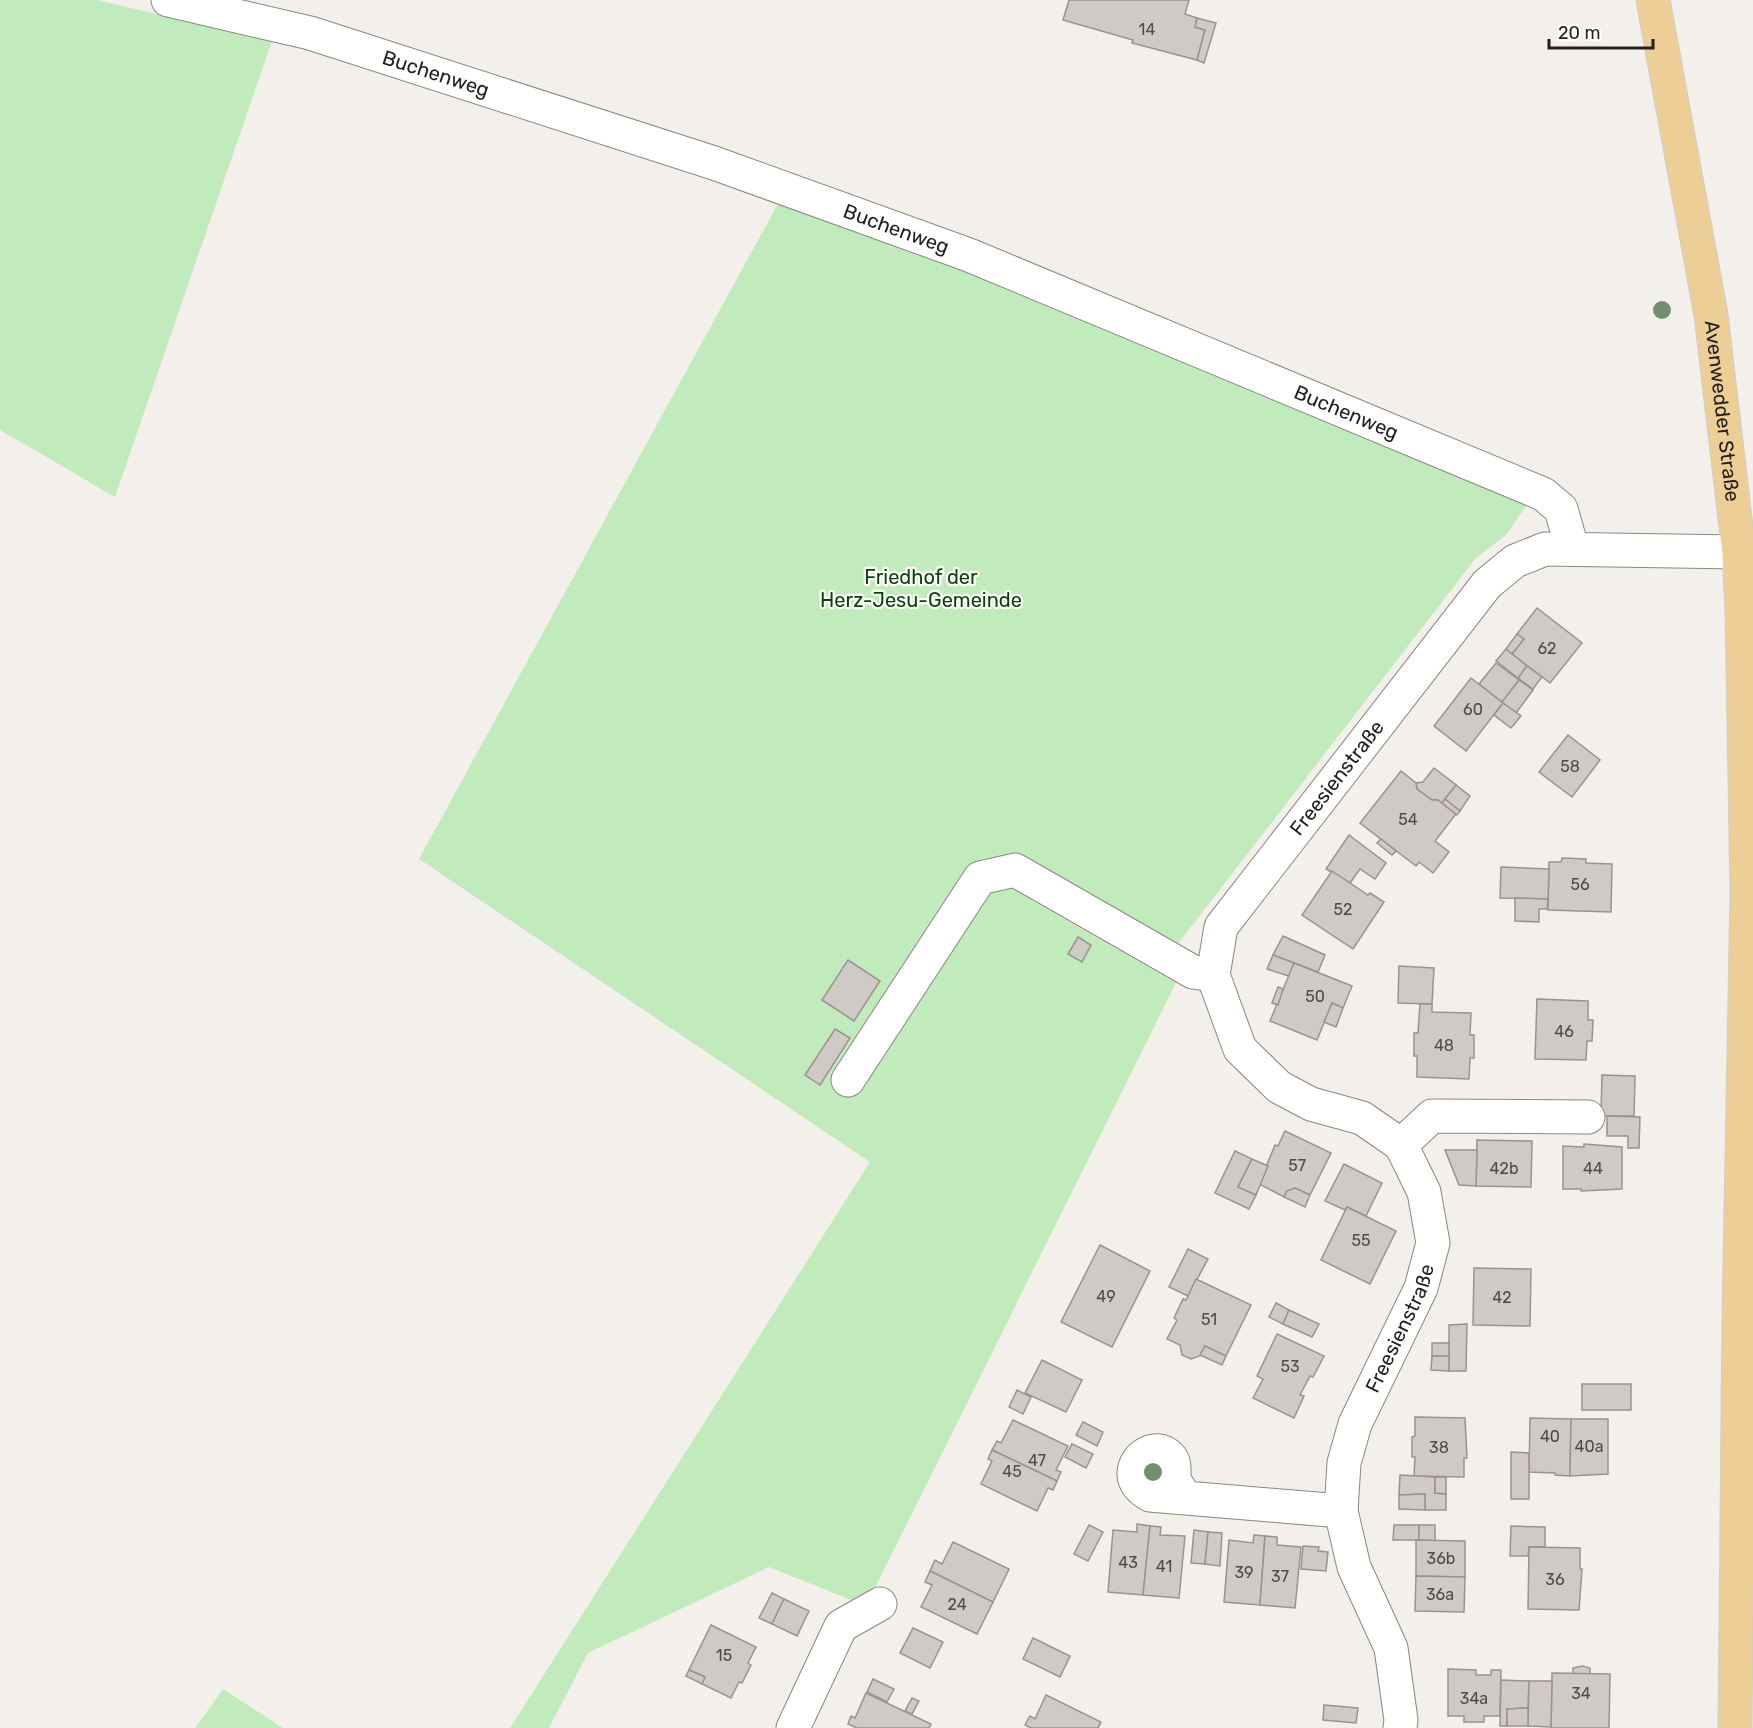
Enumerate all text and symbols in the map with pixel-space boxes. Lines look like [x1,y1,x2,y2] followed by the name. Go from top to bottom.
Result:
[1549,12,1652,50] scale bar
[1139,20,1155,39] house number: 14
[1558,22,1600,44] text: 20 m
[379,45,492,102] street label: Buchenweg
[840,199,952,259] street label: Buchenweg
[1700,319,1745,503] street label: Avenwedder Straße
[1291,380,1402,444] street label: Buchenweg
[820,565,1022,612] park label: Friedhof der Herz-Jesu-Gemeinde
[1537,639,1557,658] house number: 62
[1463,700,1483,719] house number: 60
[1285,716,1389,840] street label: Freesienstraße
[1560,757,1580,776] house number: 58
[1398,810,1418,829] house number: 54
[1570,875,1590,894] house number: 56
[1334,900,1352,919] house number: 52
[1305,987,1325,1006] house number: 50
[1554,1022,1574,1041] house number: 46
[1434,1036,1454,1055] house number: 48
[1288,1156,1306,1175] house number: 57
[1490,1159,1518,1178] house number: 42b
[1583,1159,1603,1178] house number: 44
[1351,1231,1371,1250] house number: 55
[1360,1261,1439,1396] street label: Freesienstraße
[1096,1287,1116,1306] house number: 49
[1492,1288,1512,1307] house number: 42
[1201,1310,1217,1329] house number: 51
[1280,1357,1300,1376] house number: 53
[1540,1427,1560,1446] house number: 40
[1575,1437,1603,1456] house number: 40a
[1429,1438,1449,1457] house number: 38
[1028,1451,1046,1470] house number: 47
[1002,1462,1022,1481] house number: 45
[1427,1549,1455,1568] house number: 36b
[1118,1553,1138,1572] house number: 43
[1156,1557,1172,1576] house number: 41
[1234,1563,1254,1582] house number: 39
[1271,1567,1289,1586] house number: 37
[1545,1570,1565,1589] house number: 36
[1426,1585,1454,1604] house number: 36a
[947,1595,967,1614] house number: 24
[716,1646,732,1665] house number: 15
[1571,1684,1591,1703] house number: 34
[1460,1689,1488,1708] house number: 34a

